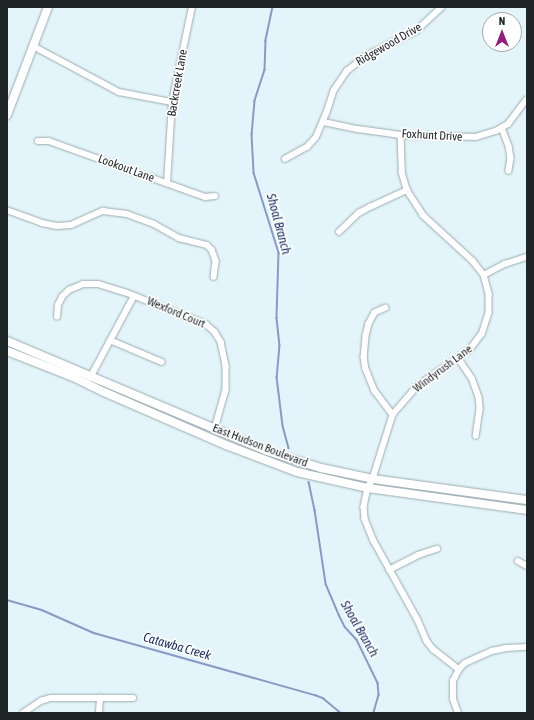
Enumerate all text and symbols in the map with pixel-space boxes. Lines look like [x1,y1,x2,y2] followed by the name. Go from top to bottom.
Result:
[482,12,522,52] north arrow
[499,15,505,27] text: N
[354,20,424,70] street label: Ridgewood Drive
[165,48,191,118] street label: Backcreek Lane
[401,127,463,145] street label: Foxhunt Drive
[96,152,156,186] street label: Lookout Lane
[262,192,294,256] water label: Shoal Branch
[145,294,207,332] street label: Wexford Court
[411,342,475,396] street label: Windyrush Lane
[210,421,310,471] street label: East Hudson Boulevard
[337,598,381,660] water label: Shoal Branch
[141,630,213,664] water label: Catawba Creek

